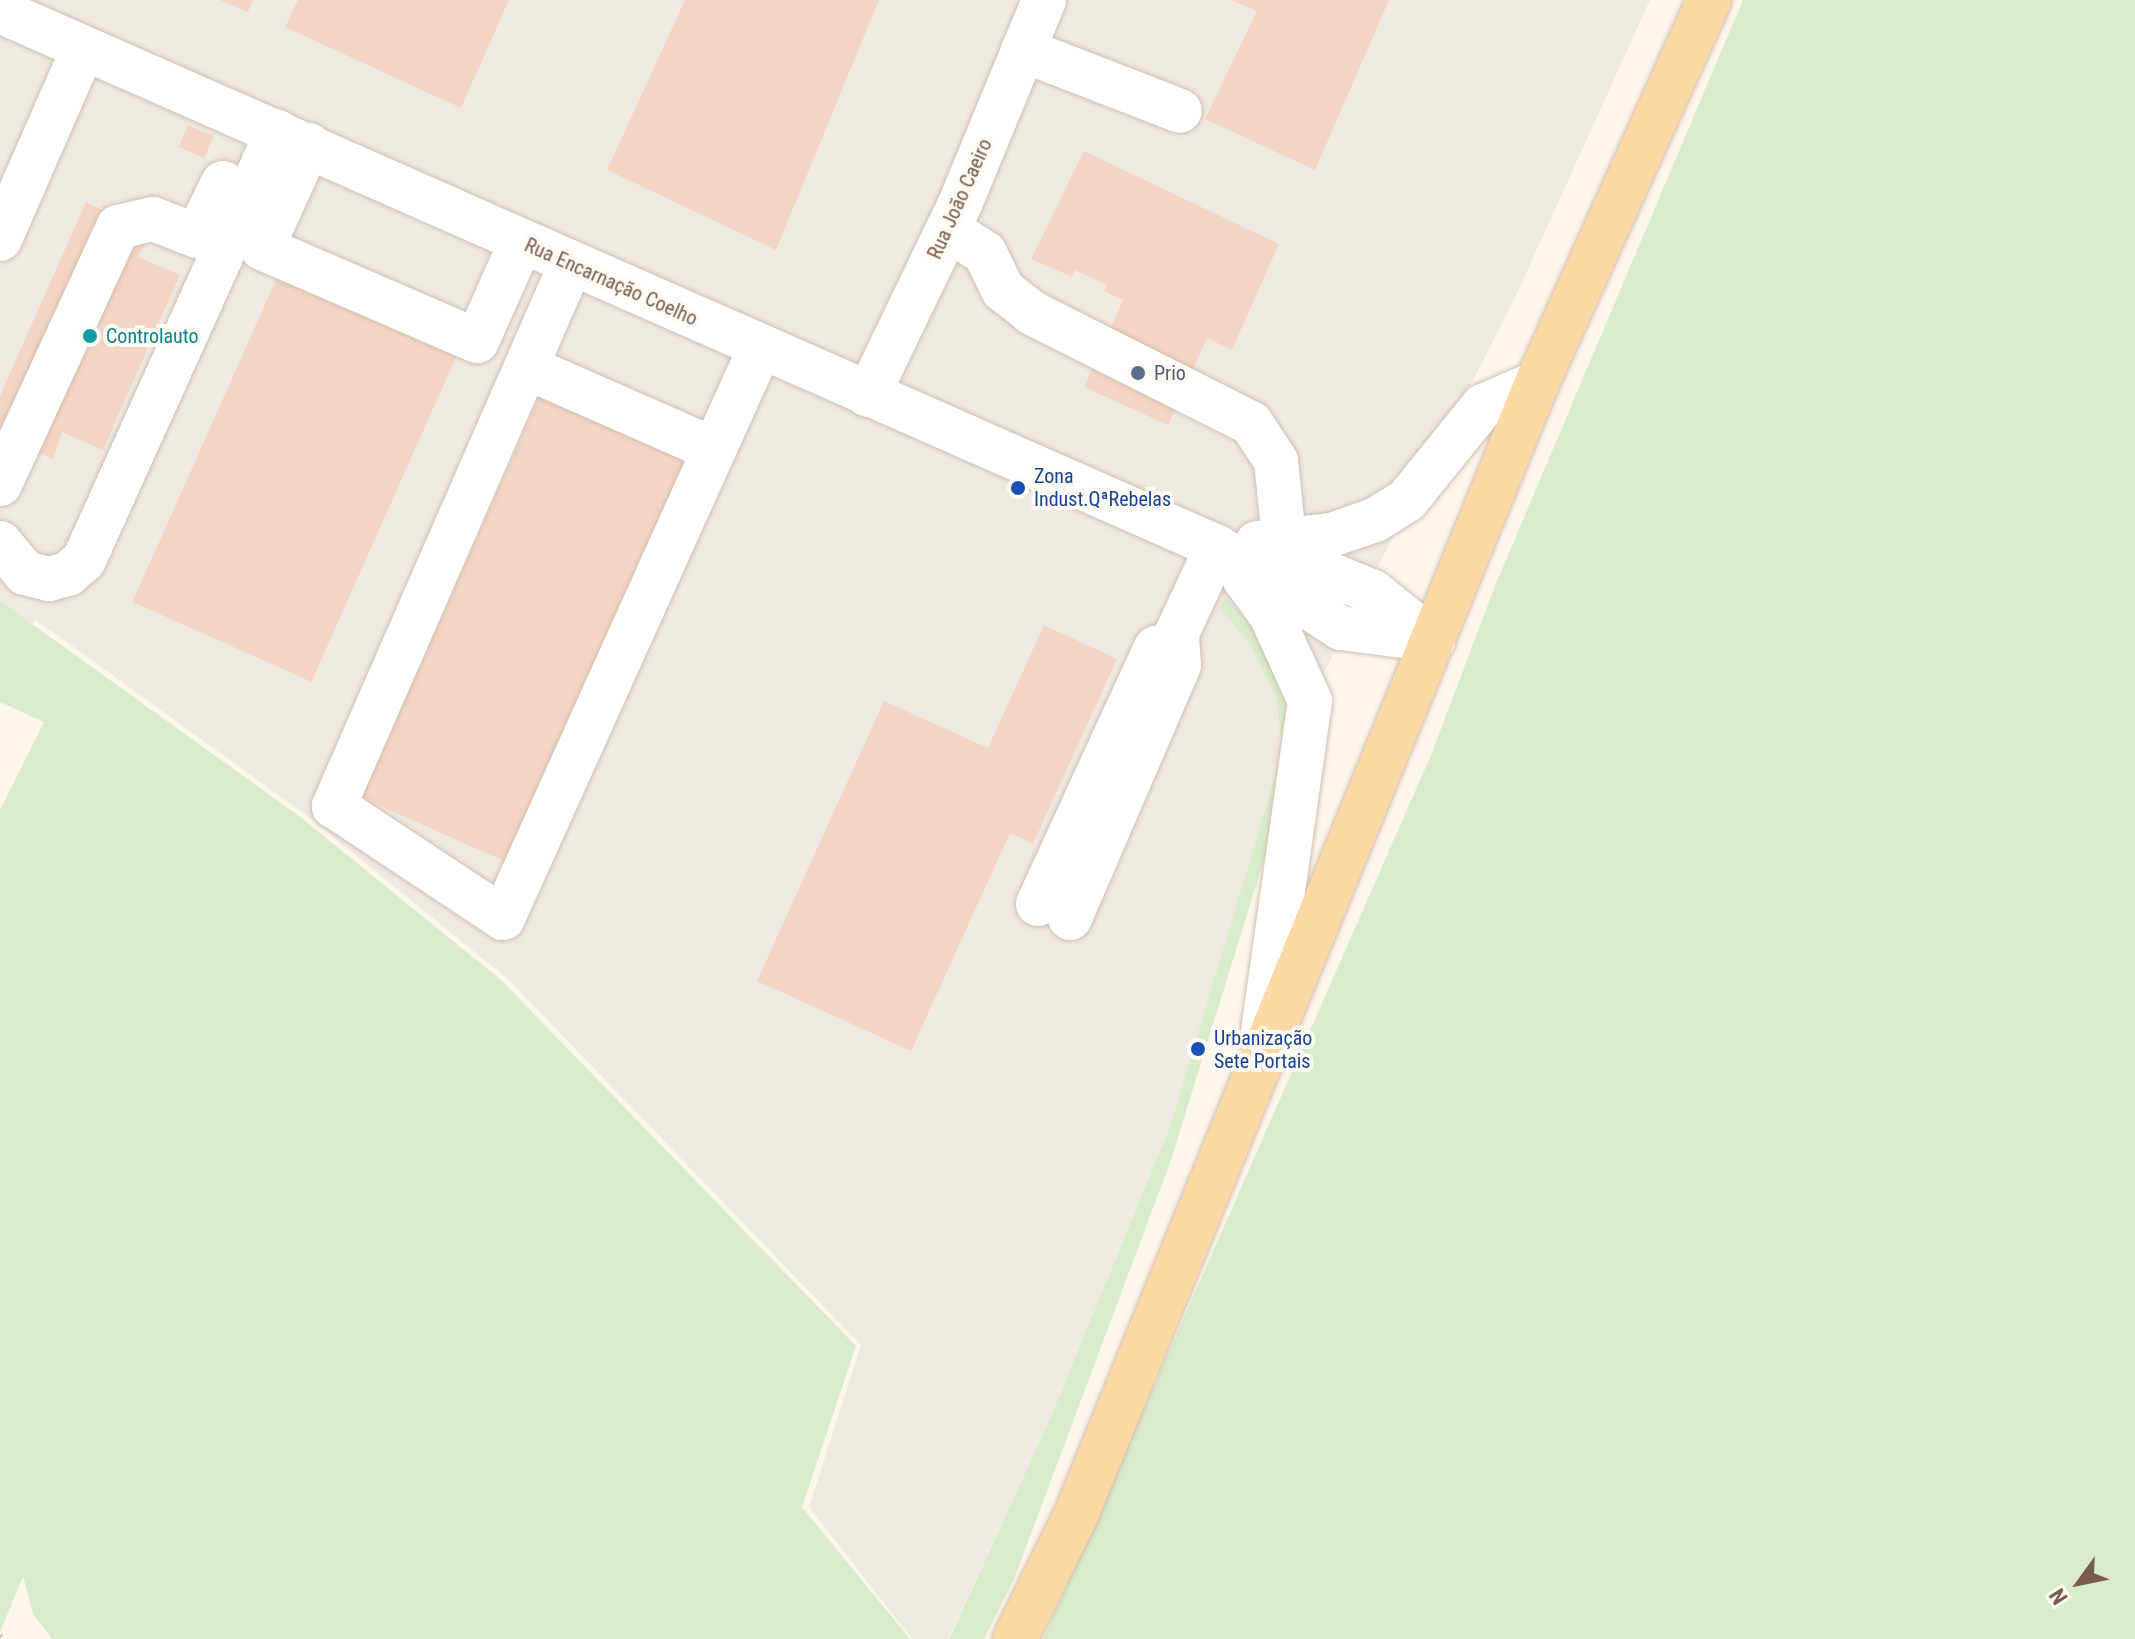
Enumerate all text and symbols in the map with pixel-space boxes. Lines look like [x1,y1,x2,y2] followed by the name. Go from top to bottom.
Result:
[923,135,997,263] street label: Rua João Caeiro
[521,233,701,331] street label: Rua Encarnação Coelho
[106,324,199,348] place label: Controlauto
[81,327,99,345] marker: Controlauto
[1154,361,1186,385] place label: Prio
[1129,364,1147,382] marker: Prio
[1034,464,1171,511] place label: Zona Indust.QªRebelas
[1009,479,1027,497] marker: Zona Indust.QªRebelas
[1214,1026,1312,1073] place label: Urbanização Sete Portais
[1189,1040,1207,1058] marker: Urbanização Sete Portais
[2039,1543,2119,1623] north arrow
[2044,1584,2073,1609] text: N

